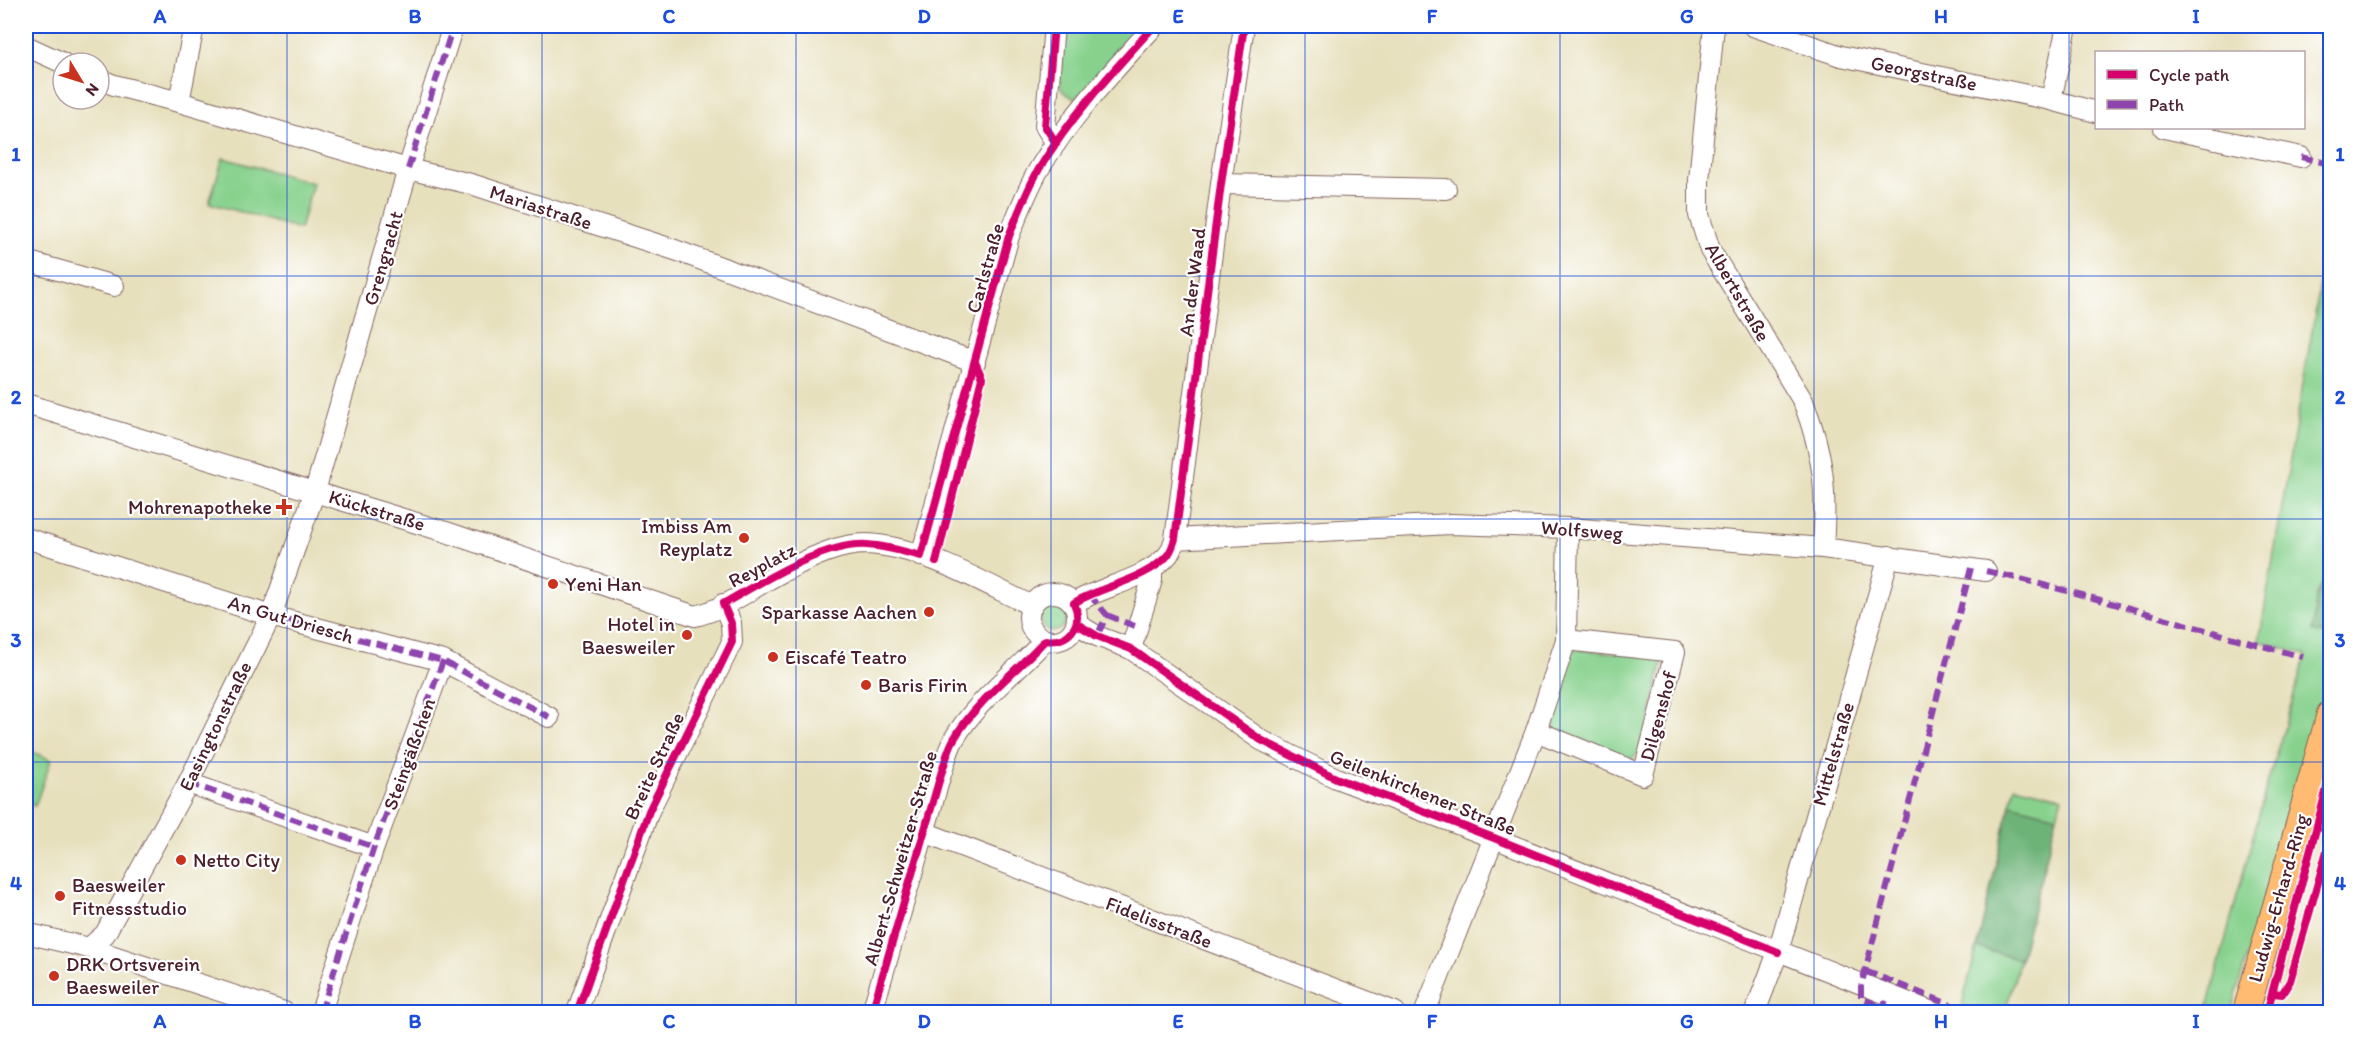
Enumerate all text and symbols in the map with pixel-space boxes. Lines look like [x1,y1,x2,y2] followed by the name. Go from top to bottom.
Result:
[153,4,167,28] text: A
[409,4,422,28] text: B
[663,4,676,28] text: C
[917,4,931,28] text: D
[1172,4,1184,28] text: E
[1427,4,1438,28] text: F
[1680,4,1694,28] text: G
[1934,4,1948,28] text: H
[2192,4,2200,28] text: I
[1869,50,1979,96] street label: Georgstraße
[51,51,111,111] north arrow
[2095,51,2305,129] legend
[2149,64,2230,86] text: Cycle path
[82,80,103,100] text: N
[2149,94,2184,116] text: Path
[11,142,21,166] text: 1
[2335,142,2345,166] text: 1
[487,179,595,235] street label: Mariastraße
[358,208,408,308] street label: Grengracht
[961,220,1009,316] street label: Carlstraße
[1173,226,1211,338] street label: An der Waad
[1700,238,1776,346] street label: Albertstraße
[11,385,22,409] text: 2
[2335,385,2346,409] text: 2
[326,484,428,536] street label: Kückstraße
[128,495,272,519] place label: Mohrenapotheke
[277,500,291,514] marker: Mohrenapotheke
[641,514,732,561] place label: Imbiss Am Reyplatz
[1540,515,1625,545] street label: Wolfsweg
[737,531,751,545] marker: Imbiss Am Reyplatz
[724,537,800,593] street label: Reyplatz
[565,572,642,596] place label: Yeni Han
[546,577,560,591] marker: Yeni Han
[225,590,357,648] street label: An Gut Driesch
[762,600,917,624] place label: Sparkasse Aachen
[922,605,936,619] marker: Sparkasse Aachen
[582,612,675,659] place label: Hotel in Baesweiler
[11,628,22,652] text: 3
[680,628,694,642] marker: Hotel in Baesweiler
[2335,628,2346,652] text: 3
[785,645,907,669] place label: Eiscafé Teatro
[766,650,780,664] marker: Eiscafé Teatro
[173,657,257,795] street label: Easingtonstraße
[1635,668,1682,763] street label: Dilgenshof
[878,673,968,697] place label: Baris Firin
[859,678,873,692] marker: Baris Firin
[378,695,440,813] street label: Steingäßchen
[1807,699,1859,809] street label: Mittelstraße
[619,708,689,824] street label: Breite Straße
[1326,744,1520,840] street label: Geilenkirchener Straße
[858,748,942,968] street label: Albert-Schweitzer-Straße
[2243,811,2314,985] street label: Ludwig-Erhard-Ring
[193,848,280,872] place label: Netto City
[174,853,188,867] marker: Netto City
[10,871,22,895] text: 4
[2334,871,2346,895] text: 4
[72,873,187,920] place label: Baesweiler Fitnessstudio
[53,889,67,903] marker: Baesweiler Fitnessstudio
[1102,891,1216,953] street label: Fidelisstraße
[66,952,200,999] place label: DRK Ortsverein Baesweiler
[47,969,61,983] marker: DRK Ortsverein Baesweiler
[153,1009,167,1033] text: A
[409,1009,422,1033] text: B
[663,1009,676,1033] text: C
[917,1009,931,1033] text: D
[1172,1009,1184,1033] text: E
[1427,1009,1438,1033] text: F
[1680,1009,1694,1033] text: G
[1934,1009,1948,1033] text: H
[2192,1009,2200,1033] text: I

